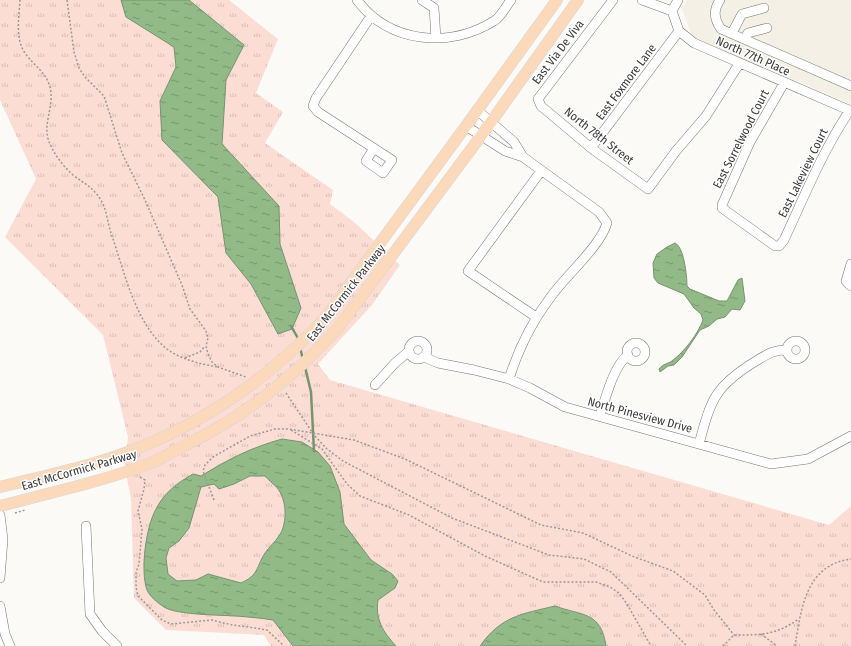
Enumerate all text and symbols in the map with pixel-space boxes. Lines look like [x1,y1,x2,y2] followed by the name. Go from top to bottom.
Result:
[529,17,587,87] street label: East Via De Viva
[714,33,792,79] street label: North 77th Place
[593,41,659,123] street label: East Foxmore Lane
[710,87,772,191] street label: East Sorrelwood Court
[562,105,636,167] street label: North 78th Street
[775,126,831,220] street label: East Lakeview Court
[304,241,389,344] street label: East McCormick Parkway
[586,394,694,436] street label: North Pinesview Drive
[20,447,139,493] street label: East McCormick Parkway

